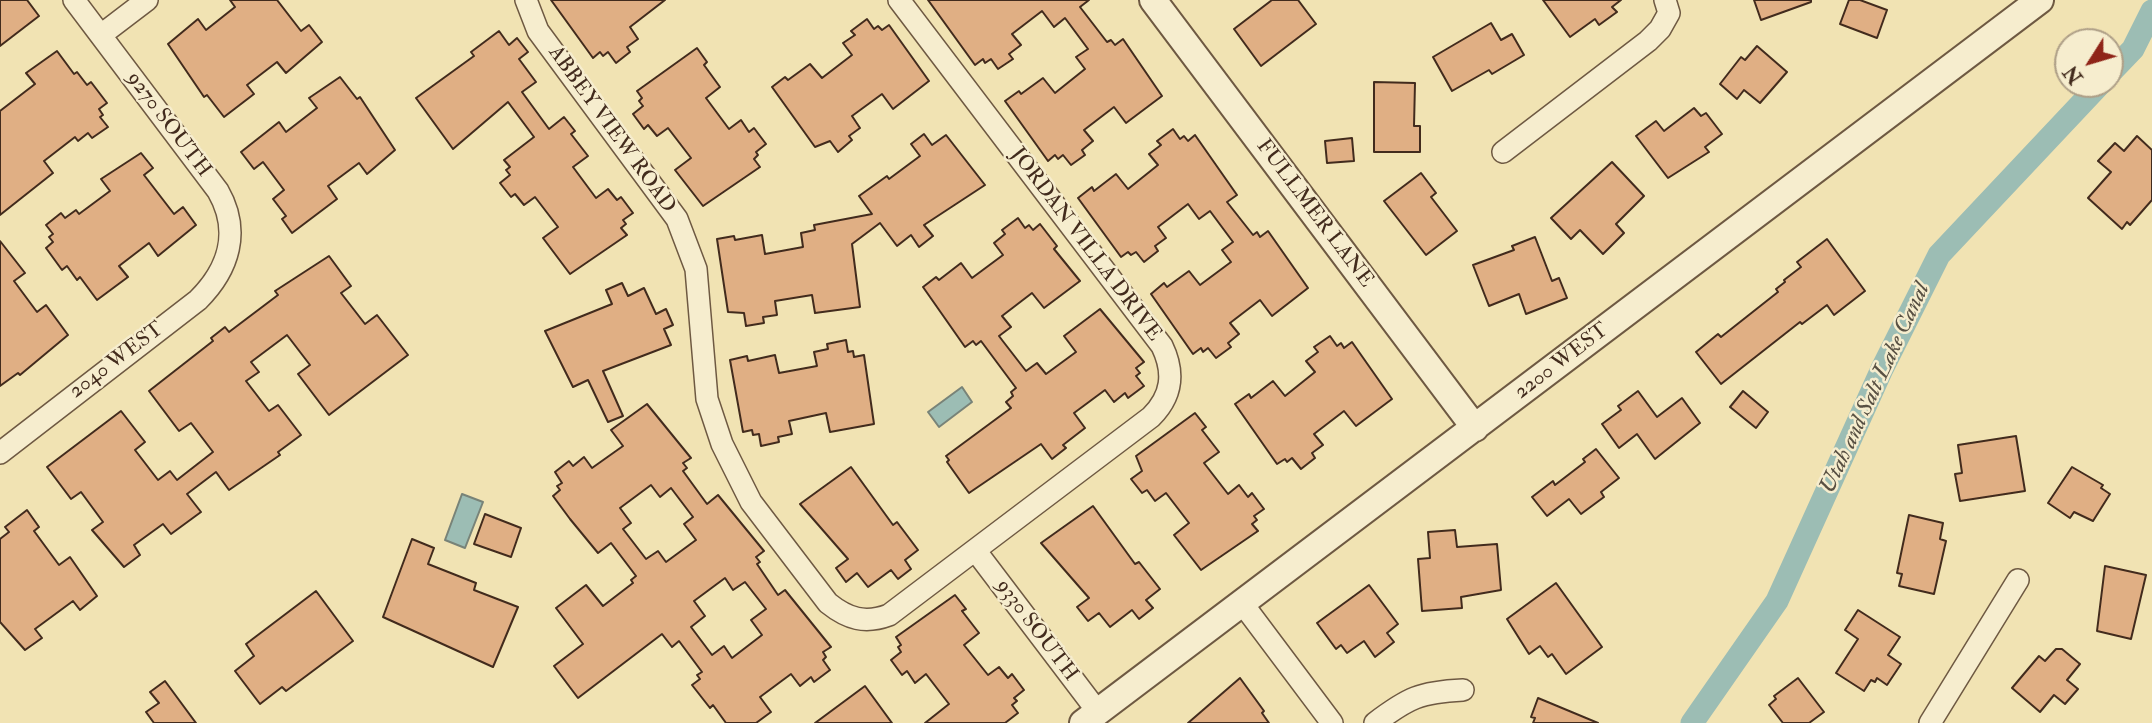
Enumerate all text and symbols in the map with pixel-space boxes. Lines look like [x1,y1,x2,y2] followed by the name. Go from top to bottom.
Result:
[2054,28,2124,98] north arrow
[542,41,680,219] street label: ABBEY VIEW ROAD
[2059,60,2089,88] text: N
[120,67,216,183] street label: 9270 SOUTH
[1250,135,1378,293] street label: FULLMER LANE
[1004,143,1166,347] street label: JORDAN VILLA DRIVE
[1815,279,1937,499] water label: Utah and Salt Lake Canal
[65,317,169,405] street label: 2040 WEST
[1510,319,1614,405] street label: 2200 WEST
[990,575,1082,687] street label: 9330 SOUTH

